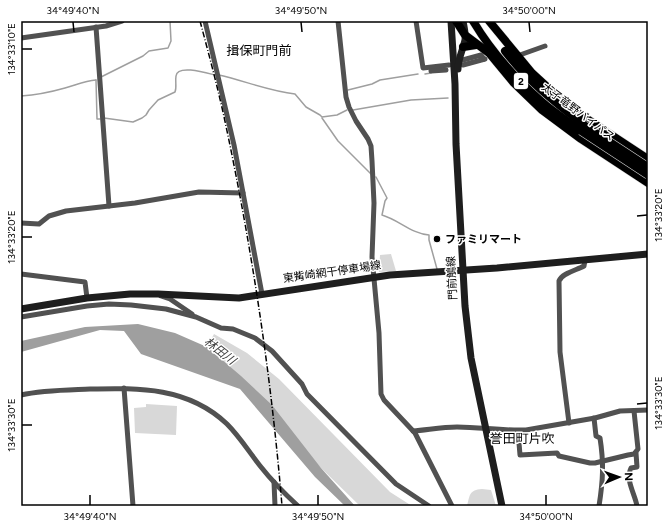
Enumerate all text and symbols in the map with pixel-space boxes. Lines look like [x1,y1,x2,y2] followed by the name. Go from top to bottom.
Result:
[47,4,99,17] text: 34°49'40"N
[275,4,327,17] text: 34°49'50"N
[502,4,556,17] text: 34°50'00"N
[5,23,18,75] text: 134°33'10"E
[226,43,292,58] district label: 揖保町門前
[514,73,528,89] road number: 2
[539,80,617,144] street label: 太子竜野バイパス
[652,188,665,242] text: 134°33'20"E
[5,210,18,264] text: 134°33'20"E
[445,233,522,246] place label: ファミリマート
[432,234,442,244] marker: ファミリマート
[444,256,460,300] street label: 門前鵤線
[282,259,382,285] street label: 東觜崎網干停車場線
[202,334,240,369] water label: 林田川
[652,376,665,430] text: 134°33'30"E
[5,398,18,452] text: 134°33'30"E
[489,431,555,446] district label: 誉田町片吹
[599,457,639,497] north arrow
[622,472,635,481] text: N
[64,510,116,523] text: 34°49'40"N
[292,510,344,523] text: 34°49'50"N
[519,510,573,523] text: 34°50'00"N

